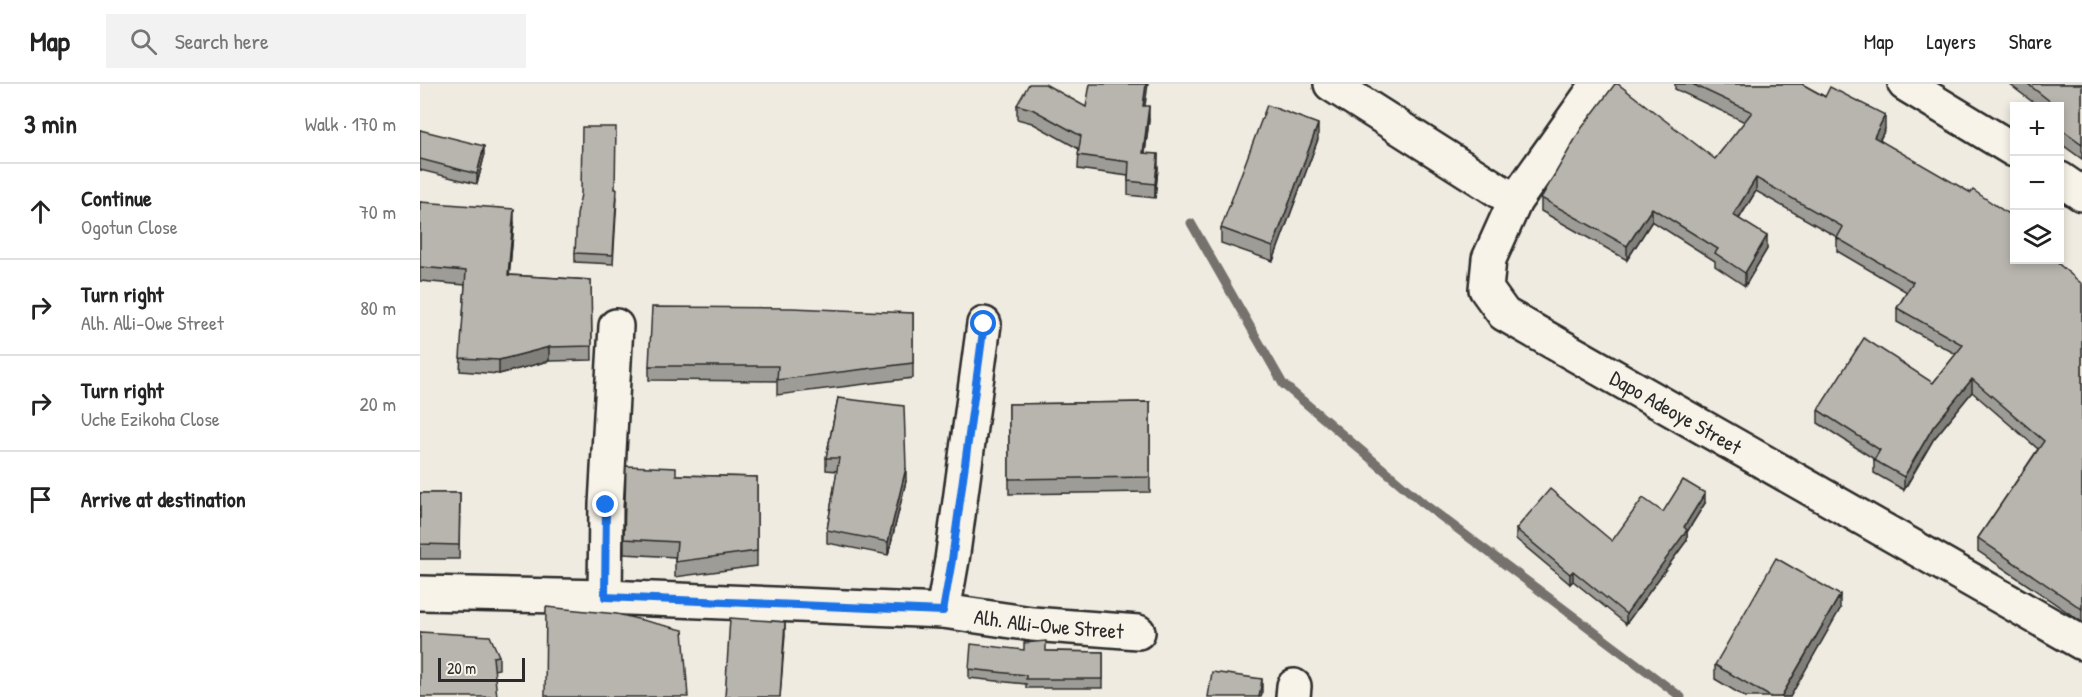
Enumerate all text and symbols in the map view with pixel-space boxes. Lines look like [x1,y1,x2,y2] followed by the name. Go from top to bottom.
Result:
[106,14,526,68] search box
[30,22,70,60] text: Map
[127,25,160,58] icon: search
[175,26,269,56] text: Search here
[1864,27,1893,56] text: Map
[1926,27,1976,56] text: Layers
[2009,27,2052,56] text: Share
[2010,102,2064,264] map controls
[2010,102,2064,156] button: +
[24,106,77,141] text: 3 min
[305,110,396,137] text: Walk · 170 m
[2010,156,2064,210] button: −
[81,183,152,213] text: Continue
[24,195,57,228] icon: ahead
[359,198,396,225] text: 70 m
[2010,210,2064,264] button: layers
[81,213,178,240] text: Ogotun Close
[81,279,164,309] text: Turn right
[24,291,57,324] icon: right
[360,294,396,321] text: 80 m
[81,309,224,336] text: Alh. Alli-Owe Street
[970,310,996,336] route start
[1605,363,1748,461] street label: Dapo Adeoye Street
[81,375,164,405] text: Turn right
[24,387,57,420] icon: right
[359,390,396,417] text: 20 m
[81,405,220,432] text: Uche Ezikoha Close
[24,483,57,516] icon: arrive
[81,484,246,514] text: Arrive at destination
[592,491,618,517] route end
[972,601,1125,645] street label: Alh. Alli-Owe Street
[438,655,525,682] scale bar
[447,657,476,679] text: 20 m

